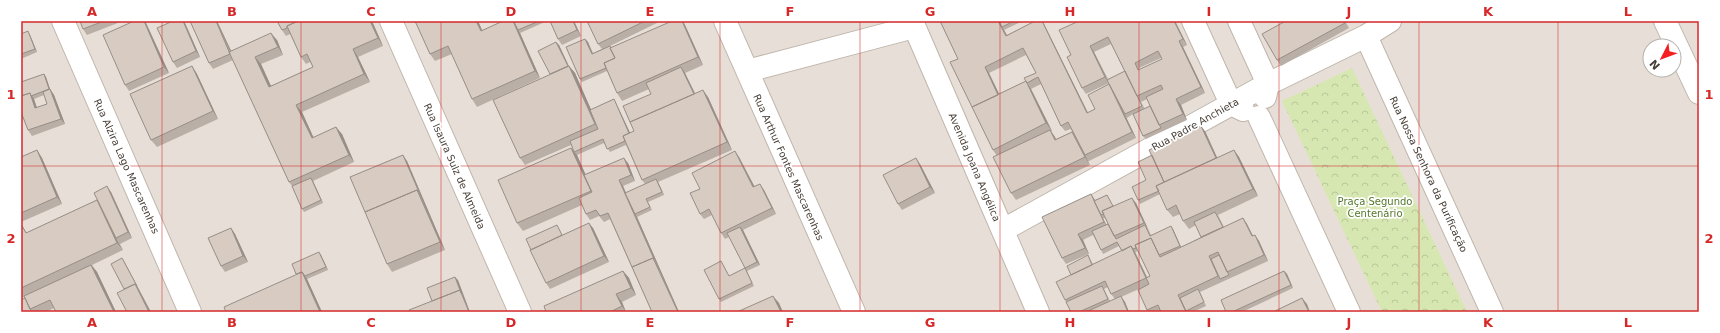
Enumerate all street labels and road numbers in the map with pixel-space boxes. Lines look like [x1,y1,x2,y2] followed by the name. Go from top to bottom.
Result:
[751,92,826,242] street label: Rua Arthur Fontes Mascarenhas
[1388,95,1470,254] street label: Rua Nossa Senhora da Purificação
[1150,96,1241,153] street label: Rua Padre Anchieta
[92,97,161,235] street label: Rua Alzira Lago Mascarenhas
[422,102,487,231] street label: Rua Isaura Sulz de Almeida
[947,111,1002,223] street label: Avenida Joana Angélica

